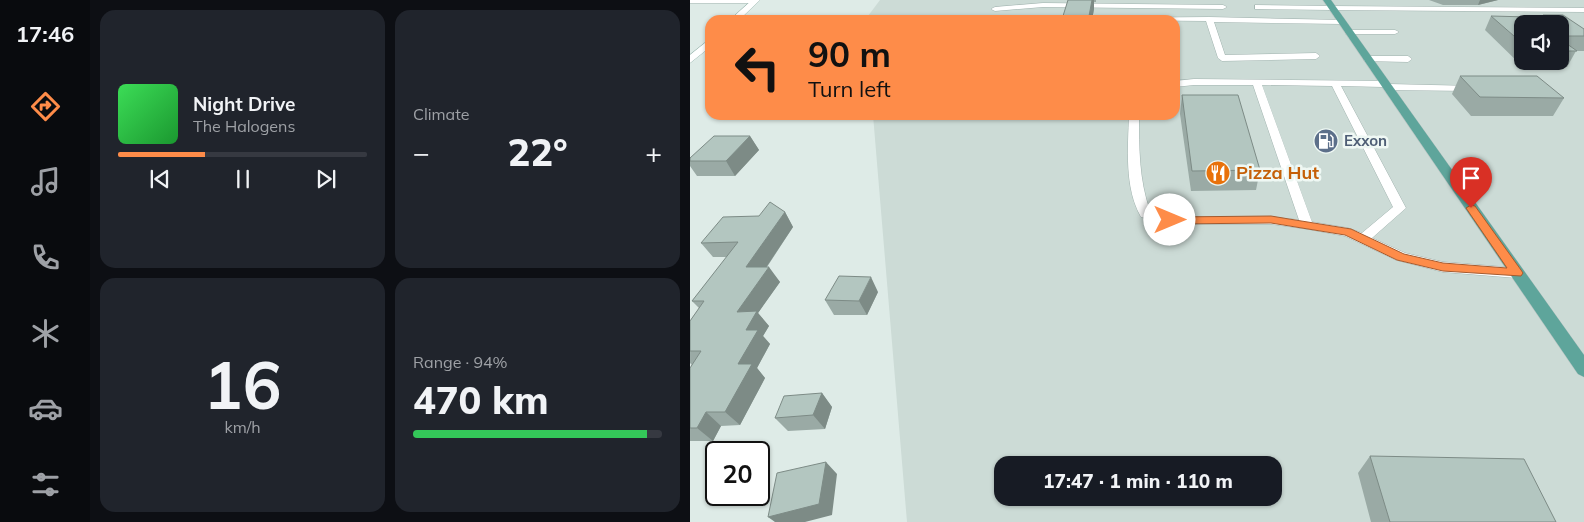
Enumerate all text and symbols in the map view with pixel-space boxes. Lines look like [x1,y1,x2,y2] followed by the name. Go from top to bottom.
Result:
[1514,15,1569,70] map controls
[1514,15,1569,70] button: sound
[16,20,74,48] text: 17:46
[808,32,891,76] text: 90 m
[725,35,790,100] icon: left
[808,75,891,103] text: Turn left
[28,89,63,124] icon: directions
[193,92,295,116] text: Night Drive
[413,104,469,124] text: Climate
[193,116,295,136] text: The Halogens
[507,128,568,176] text: 22°
[1313,128,1339,154] fuel station icon: Exxon
[1344,131,1387,150] place label: Exxon
[413,135,430,170] text: −
[645,135,662,170] text: +
[1450,157,1492,208] pin
[1205,160,1231,186] restaurant icon: Pizza Hut
[1236,161,1319,184] place label: Pizza Hut
[28,164,63,199] icon: music
[1457,164,1485,192] icon: arrive
[146,165,174,193] icon: previous
[229,165,257,193] icon: pause
[312,165,340,193] icon: next
[1143,193,1195,245] position arrow
[28,240,63,275] icon: phone
[28,316,63,351] icon: climate
[203,344,282,425] text: 16
[413,352,508,372] text: Range · 94%
[413,376,549,424] text: 470 km
[28,391,63,426] icon: car
[224,417,261,437] text: km/h
[705,441,770,506] speed limit sign: 20
[28,467,63,502] icon: filters
[1043,469,1233,493] text: 17:47 · 1 min · 110 m

